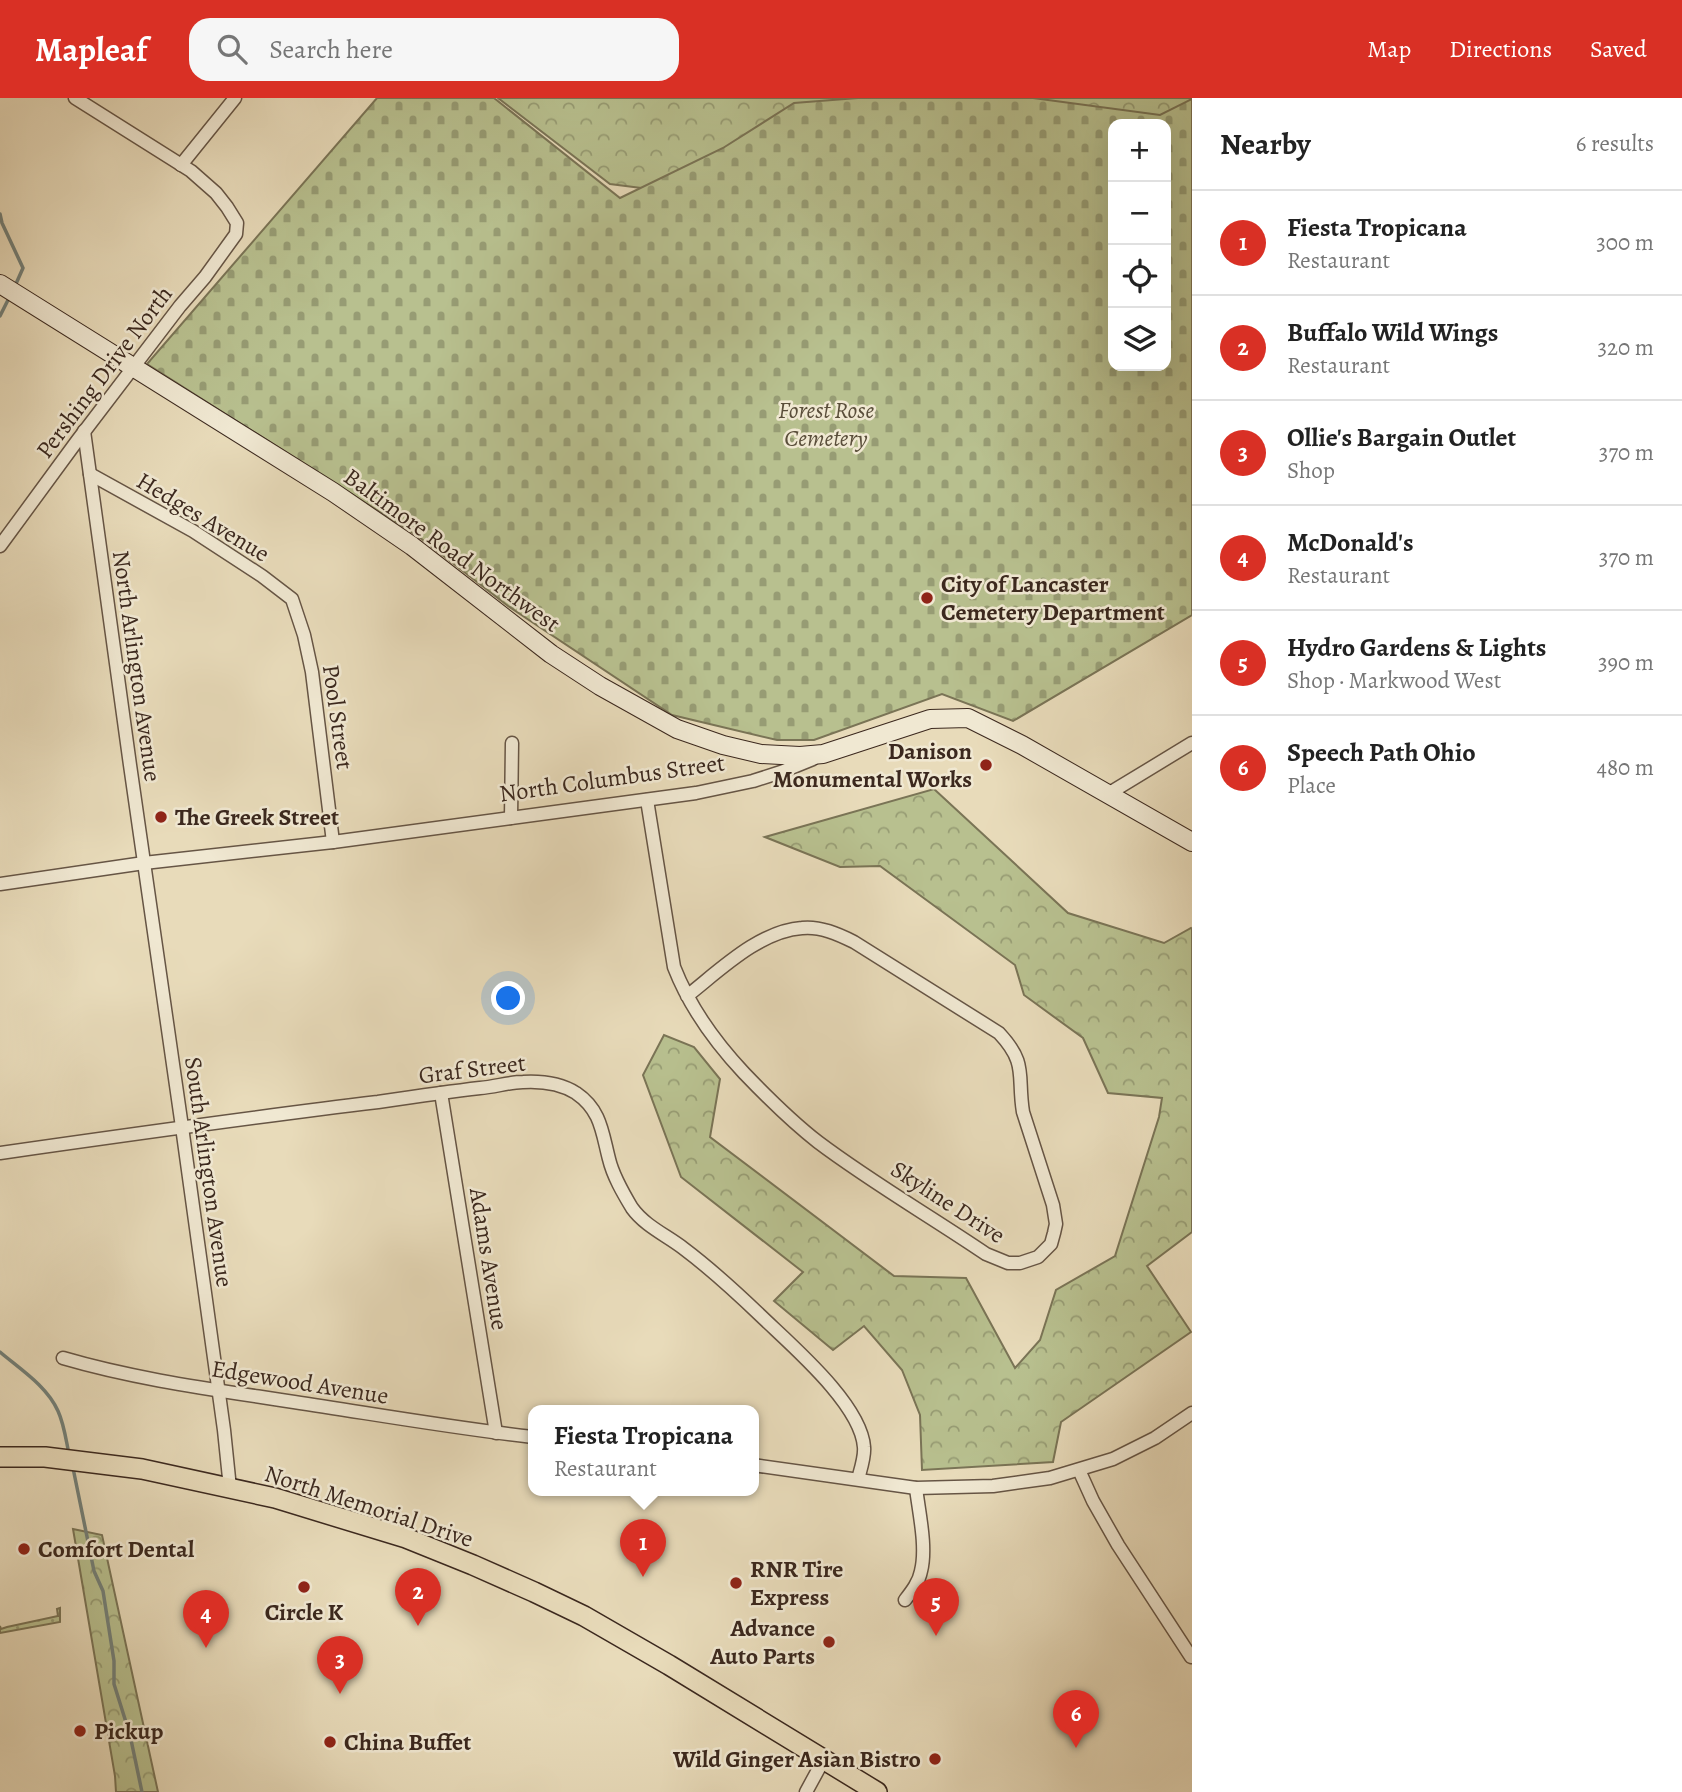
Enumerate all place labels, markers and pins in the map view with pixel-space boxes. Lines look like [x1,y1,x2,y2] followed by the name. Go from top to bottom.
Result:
[941,568,1165,628] place label: City of Lancaster Cemetery Department
[919,590,935,606] marker: City of Lancaster Cemetery Department
[773,735,972,795] place label: Danison Monumental Works
[978,757,994,773] marker: Danison Monumental Works
[175,801,339,833] place label: The Greek Street
[153,809,169,825] marker: The Greek Street
[620,1519,666,1577] pin: 1
[38,1533,195,1565] place label: Comfort Dental
[16,1541,32,1557] marker: Comfort Dental
[750,1553,843,1613] place label: RNR Tire Express
[395,1568,441,1626] pin: 2
[728,1575,744,1591] marker: RNR Tire Express
[913,1578,959,1636] pin: 5
[296,1579,312,1595] marker: Circle K
[183,1590,229,1648] pin: 4
[265,1596,344,1628] place label: Circle K
[709,1612,815,1672] place label: Advance Auto Parts
[821,1634,837,1650] marker: Advance Auto Parts
[317,1636,363,1694] pin: 3
[1053,1690,1099,1748] pin: 6
[94,1715,164,1747] place label: Pickup
[72,1723,88,1739] marker: Pickup
[344,1726,471,1758] place label: China Buffet
[322,1734,338,1750] marker: China Buffet
[672,1743,921,1775] place label: Wild Ginger Asian Bistro
[927,1751,943,1767] marker: Wild Ginger Asian Bistro

